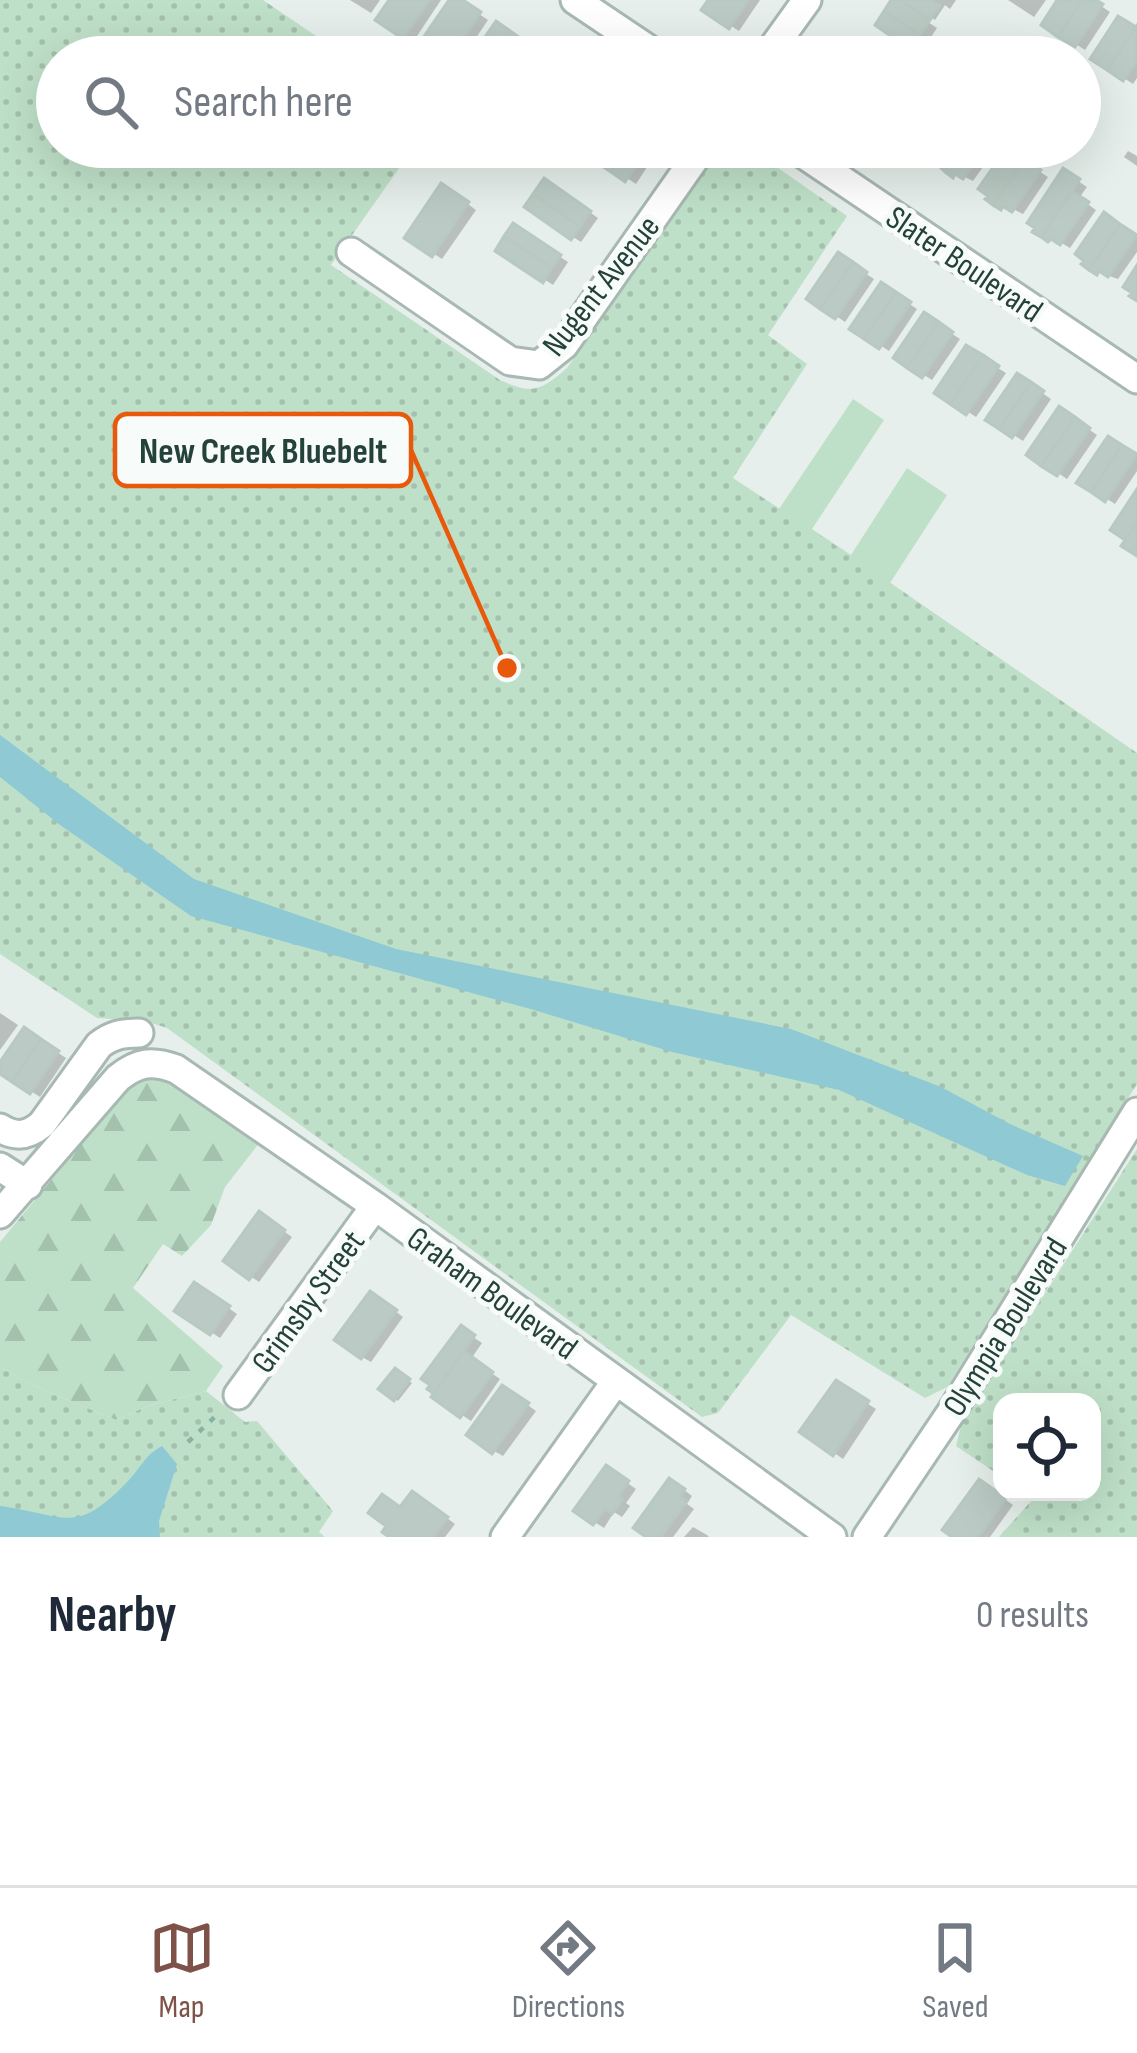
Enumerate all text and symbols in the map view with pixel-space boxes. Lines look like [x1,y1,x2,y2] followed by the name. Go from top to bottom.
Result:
[36,36,1101,168] search box
[78,69,144,135] icon: search
[174,75,353,130] text: Search here
[878,198,1050,332] street label: Slater Boulevard
[534,208,669,364] street label: Nugent Avenue
[115,414,411,486] callout: New Creek Bluebelt
[139,431,387,474] text: New Creek Bluebelt
[399,1219,585,1369] street label: Graham Boulevard
[244,1223,374,1381] street label: Grimsby Street
[935,1230,1076,1424] street label: Olympia Boulevard
[993,1393,1101,1501] map controls
[993,1393,1101,1501] button: locate
[48,1585,177,1646] text: Nearby
[976,1592,1089,1639] text: 0 results
[149,1915,215,2027] tab: Map
[512,1915,625,2027] tab: Directions
[922,1915,988,2027] tab: Saved

